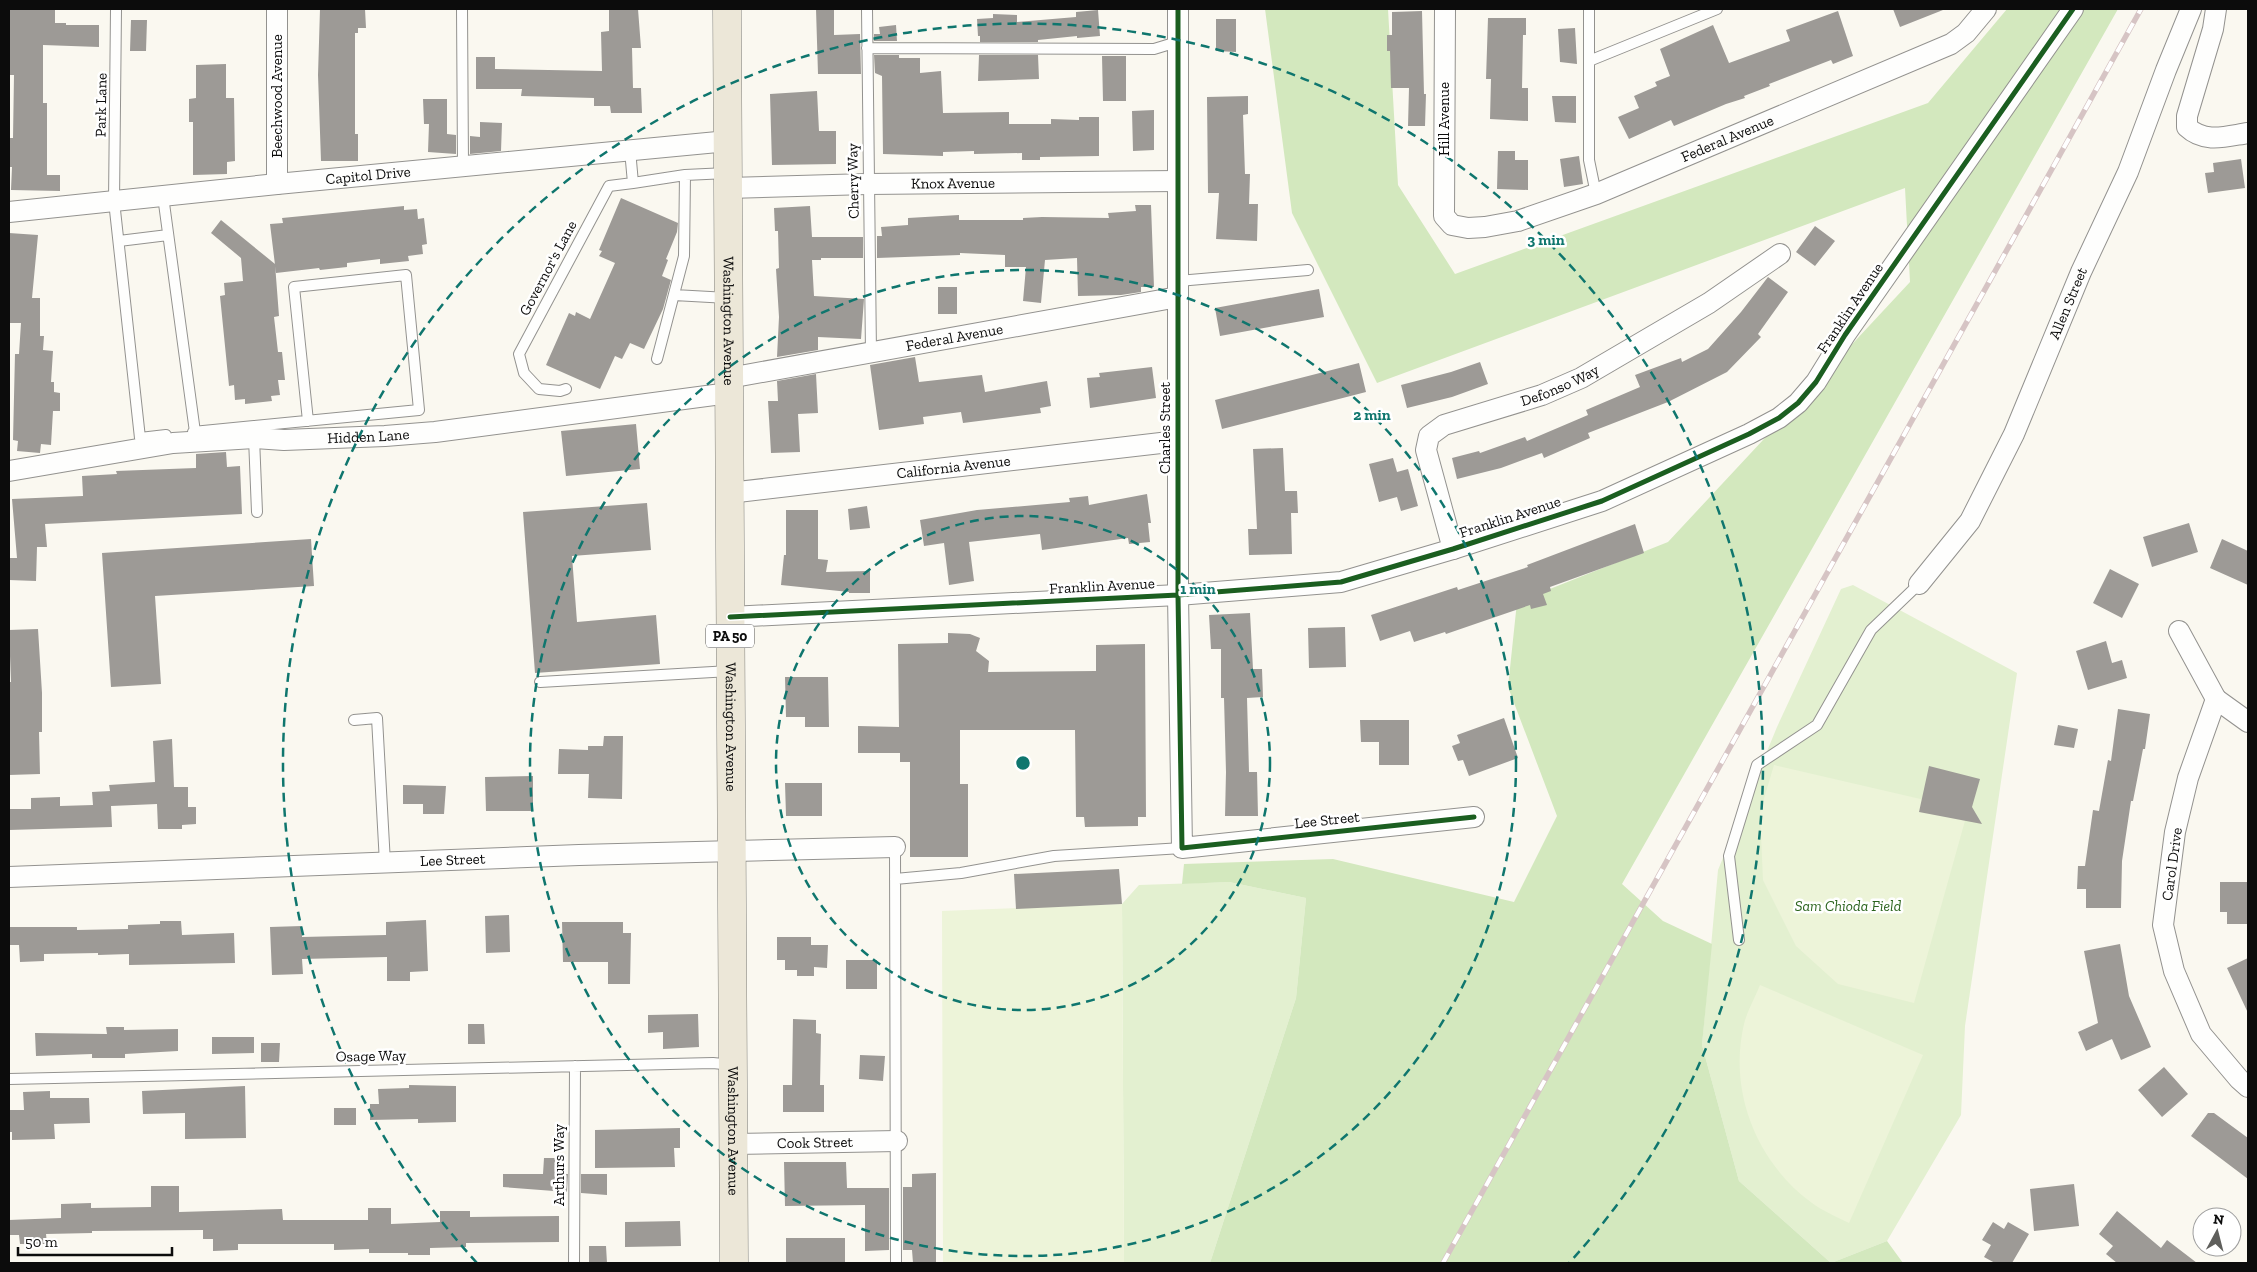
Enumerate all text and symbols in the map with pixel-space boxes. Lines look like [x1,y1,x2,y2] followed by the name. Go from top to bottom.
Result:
[268,34,286,158] street label: Beechwood Avenue
[91,73,111,137] street label: Park Lane
[1435,82,1453,156] street label: Hill Avenue
[1678,111,1776,166] street label: Federal Avenue
[843,143,863,219] street label: Cherry Way
[325,162,412,188] street label: Capitol Drive
[911,174,995,193] street label: Knox Avenue
[515,217,581,319] street label: Governor's Lane
[1527,231,1565,249] text: 3 min
[719,256,738,386] street label: Washington Avenue
[1813,259,1887,357] street label: Franklin Avenue
[2045,264,2091,342] street label: Allen Street
[904,320,1004,355] street label: Federal Avenue
[1518,360,1603,410] street label: Defonso Way
[1156,382,1174,474] street label: Charles Street
[1353,406,1391,424] text: 2 min
[327,425,410,447] street label: Hidden Lane
[896,451,1011,483] street label: California Avenue
[1457,492,1563,542] street label: Franklin Avenue
[1049,574,1155,598] street label: Franklin Avenue
[1180,580,1216,598] text: 1 min
[706,624,754,648] road number: PA 50
[722,662,740,792] street label: Washington Avenue
[1014,754,1032,772] centre of rings
[1294,808,1361,832] street label: Lee Street
[2158,826,2186,902] street label: Carol Drive
[420,850,486,870] street label: Lee Street
[1795,897,1902,915] park label: Sam Chioda Field
[335,1046,407,1066] street label: Osage Way
[724,1066,743,1196] street label: Washington Avenue
[550,1124,568,1206] street label: Arthurs Way
[777,1133,854,1152] street label: Cook Street
[2192,1207,2242,1257] north arrow
[2212,1211,2225,1229] text: N
[18,1224,171,1256] scale bar
[25,1233,58,1251] text: 50 m

